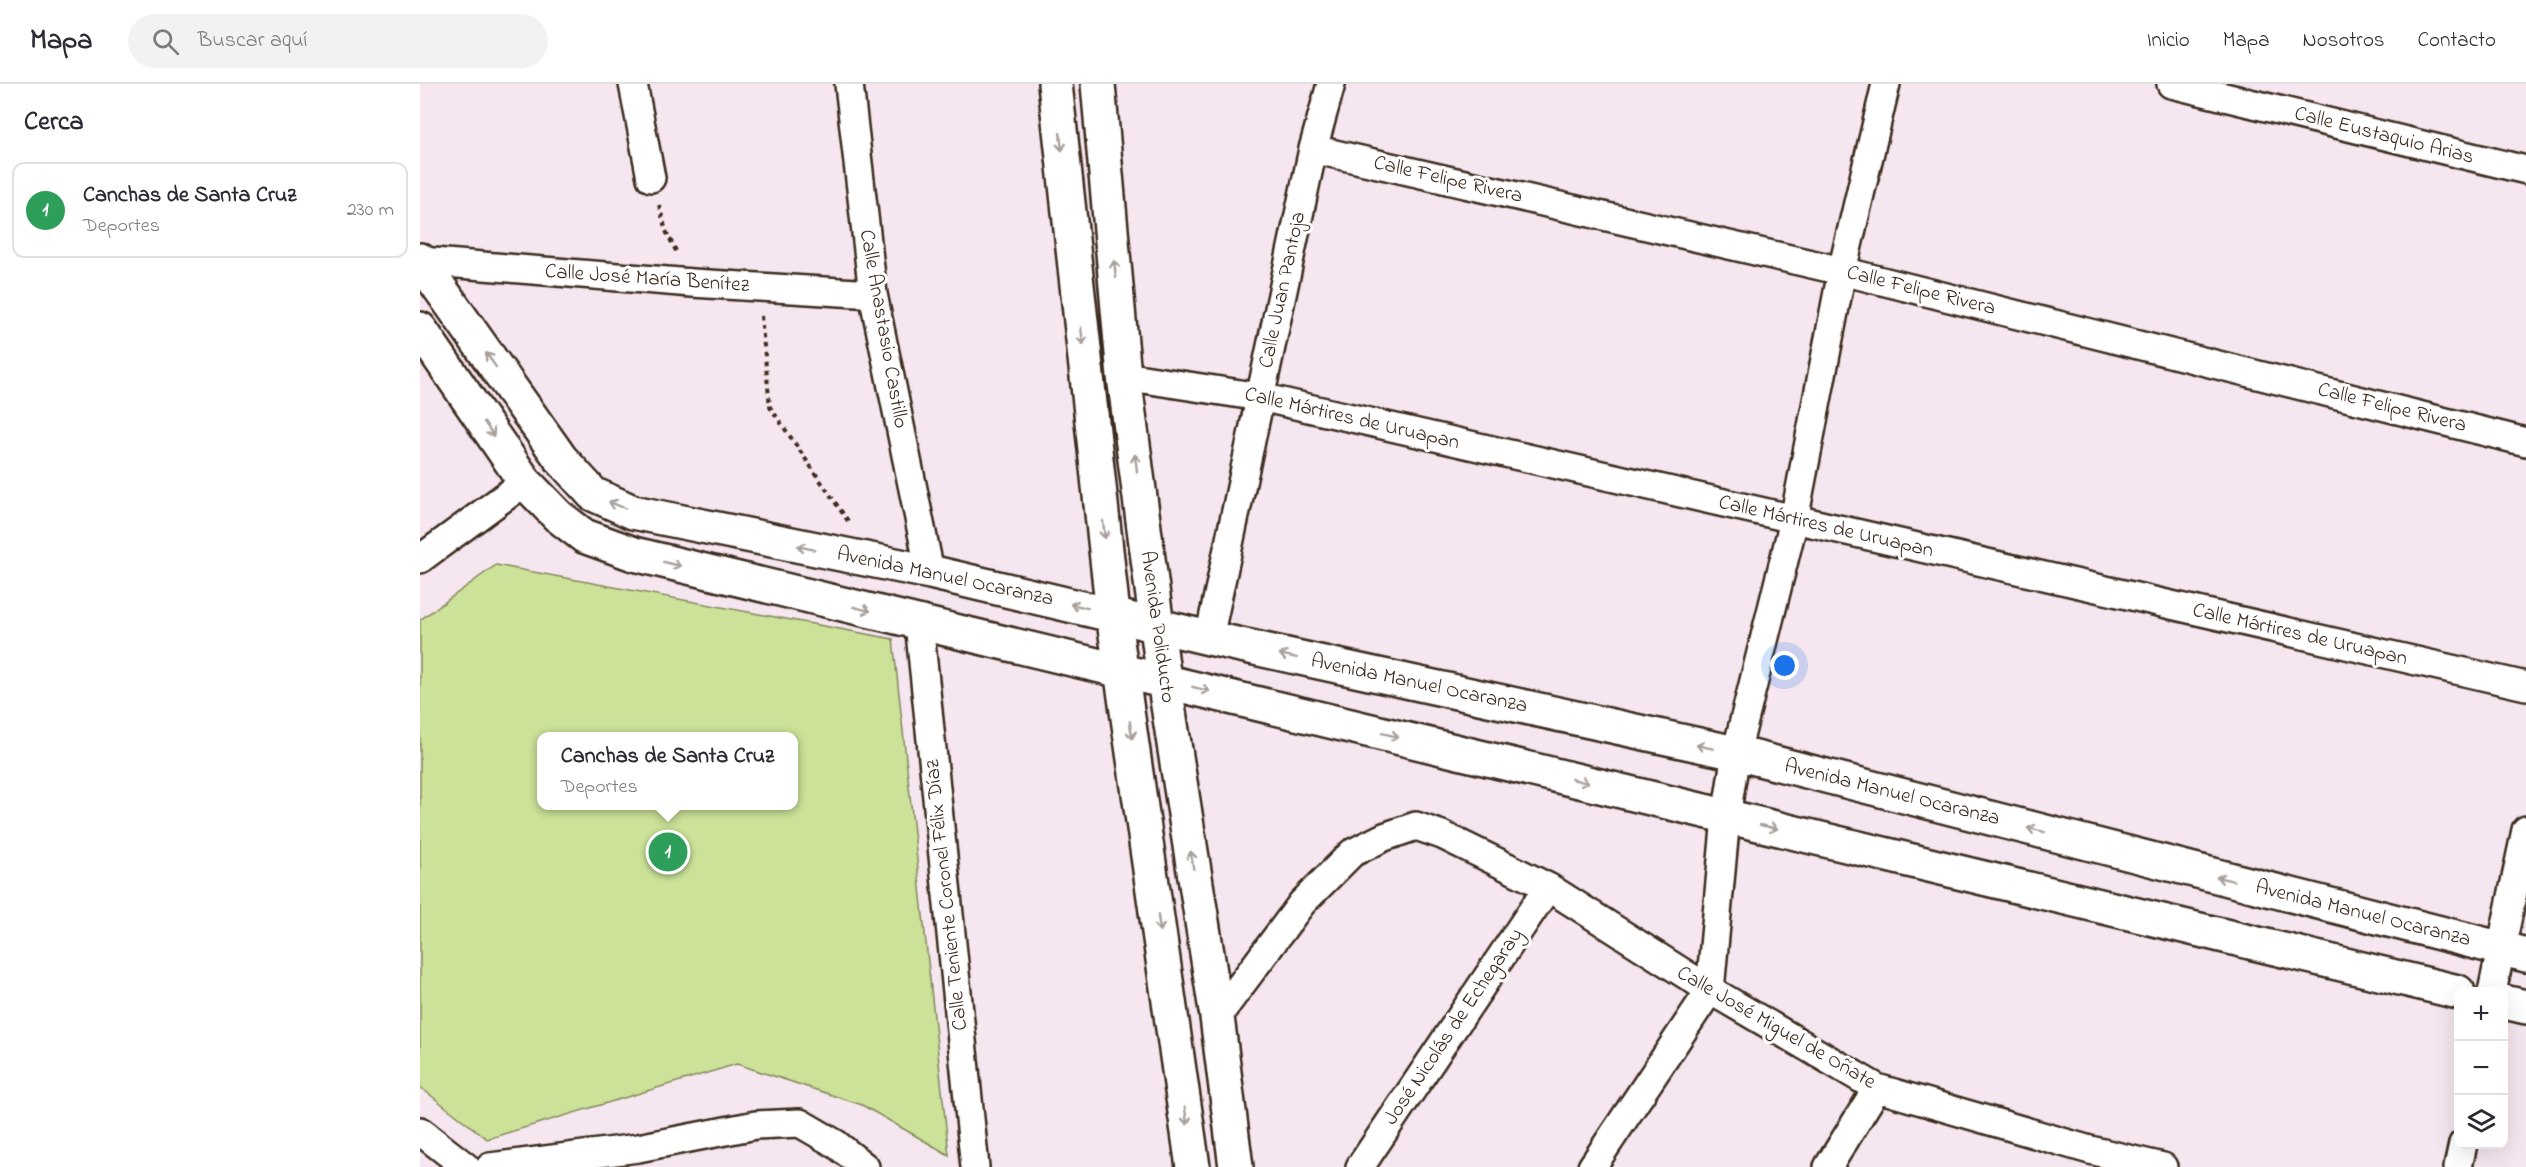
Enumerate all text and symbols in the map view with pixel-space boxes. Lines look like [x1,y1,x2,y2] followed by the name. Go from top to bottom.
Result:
[128,14,548,68] search box
[30,21,92,62] text: Mapa
[149,25,182,58] icon: search
[197,25,307,57] text: Buscar aquí
[2147,26,2190,56] text: Inicio
[2223,26,2270,56] text: Mapa
[2303,26,2385,56] text: Nosotros
[2418,26,2496,56] text: Contacto
[2291,99,2477,173] street label: Calle Eustaquio Arias
[24,104,84,142] text: Cerca
[1056,132,1067,152] one-way arrow
[1370,148,1526,212] street label: Calle Felipe Rivera
[83,180,297,212] text: Canchas de Santa Cruz
[42,196,49,225] text: 1
[347,196,394,225] text: 230 m
[1252,209,1314,371] street label: Calle Juan Pantoja
[83,212,160,241] text: Deportes
[851,227,915,431] street label: Calle Anastasio Castillo
[544,257,750,301] street label: Calle José María Benítez
[1843,258,1999,324] street label: Calle Felipe Rivera
[1109,260,1120,279] one-way arrow
[1077,326,1088,345] one-way arrow
[485,352,497,368] one-way arrow
[2314,375,2470,441] street label: Calle Felipe Rivera
[1242,380,1462,458] street label: Calle Mártires de Uruapan
[482,421,495,438] one-way arrow
[1130,453,1141,473] one-way arrow
[1716,488,1936,566] street label: Calle Mártires de Uruapan
[608,499,626,510] one-way arrow
[1098,519,1109,539] one-way arrow
[834,539,1056,615] street label: Avenida Manuel Ocaranza
[797,541,816,553] one-way arrow
[1131,549,1183,705] street label: Avenida Poliducto
[663,558,682,570] one-way arrow
[2190,596,2410,674] street label: Calle Mártires de Uruapan
[1070,600,1089,611] one-way arrow
[852,604,871,616] one-way arrow
[1308,646,1530,722] street label: Avenida Manuel Ocaranza
[1279,650,1299,661] one-way arrow
[1770,651,1799,680] your location
[1190,684,1210,695] one-way arrow
[1126,720,1137,739] one-way arrow
[1380,730,1399,741] one-way arrow
[537,732,798,810] popup
[1695,740,1714,752] one-way arrow
[561,741,774,773] text: Canchas de Santa Cruz
[1781,752,2003,834] street label: Avenida Manuel Ocaranza
[918,758,976,1032] street label: Calle Teniente Coronel Félix Díaz
[561,773,638,802] text: Deportes
[1570,776,1589,788] one-way arrow
[1759,821,1778,833] one-way arrow
[2027,824,2046,836] one-way arrow
[648,830,688,874] pin: 1
[1186,850,1197,870] one-way arrow
[2216,872,2235,884] one-way arrow
[2252,873,2474,955] street label: Avenida Manuel Ocaranza
[1153,913,1164,932] one-way arrow
[1377,922,1533,1133] street label: José Nicolás de Echegaray
[1670,959,1882,1099] street label: Calle José Miguel de Oñate
[2454,987,2508,1149] map controls
[2454,987,2508,1041] button: +
[2454,1041,2508,1095] button: −
[2454,1095,2508,1149] button: layers
[1181,1106,1192,1125] one-way arrow

